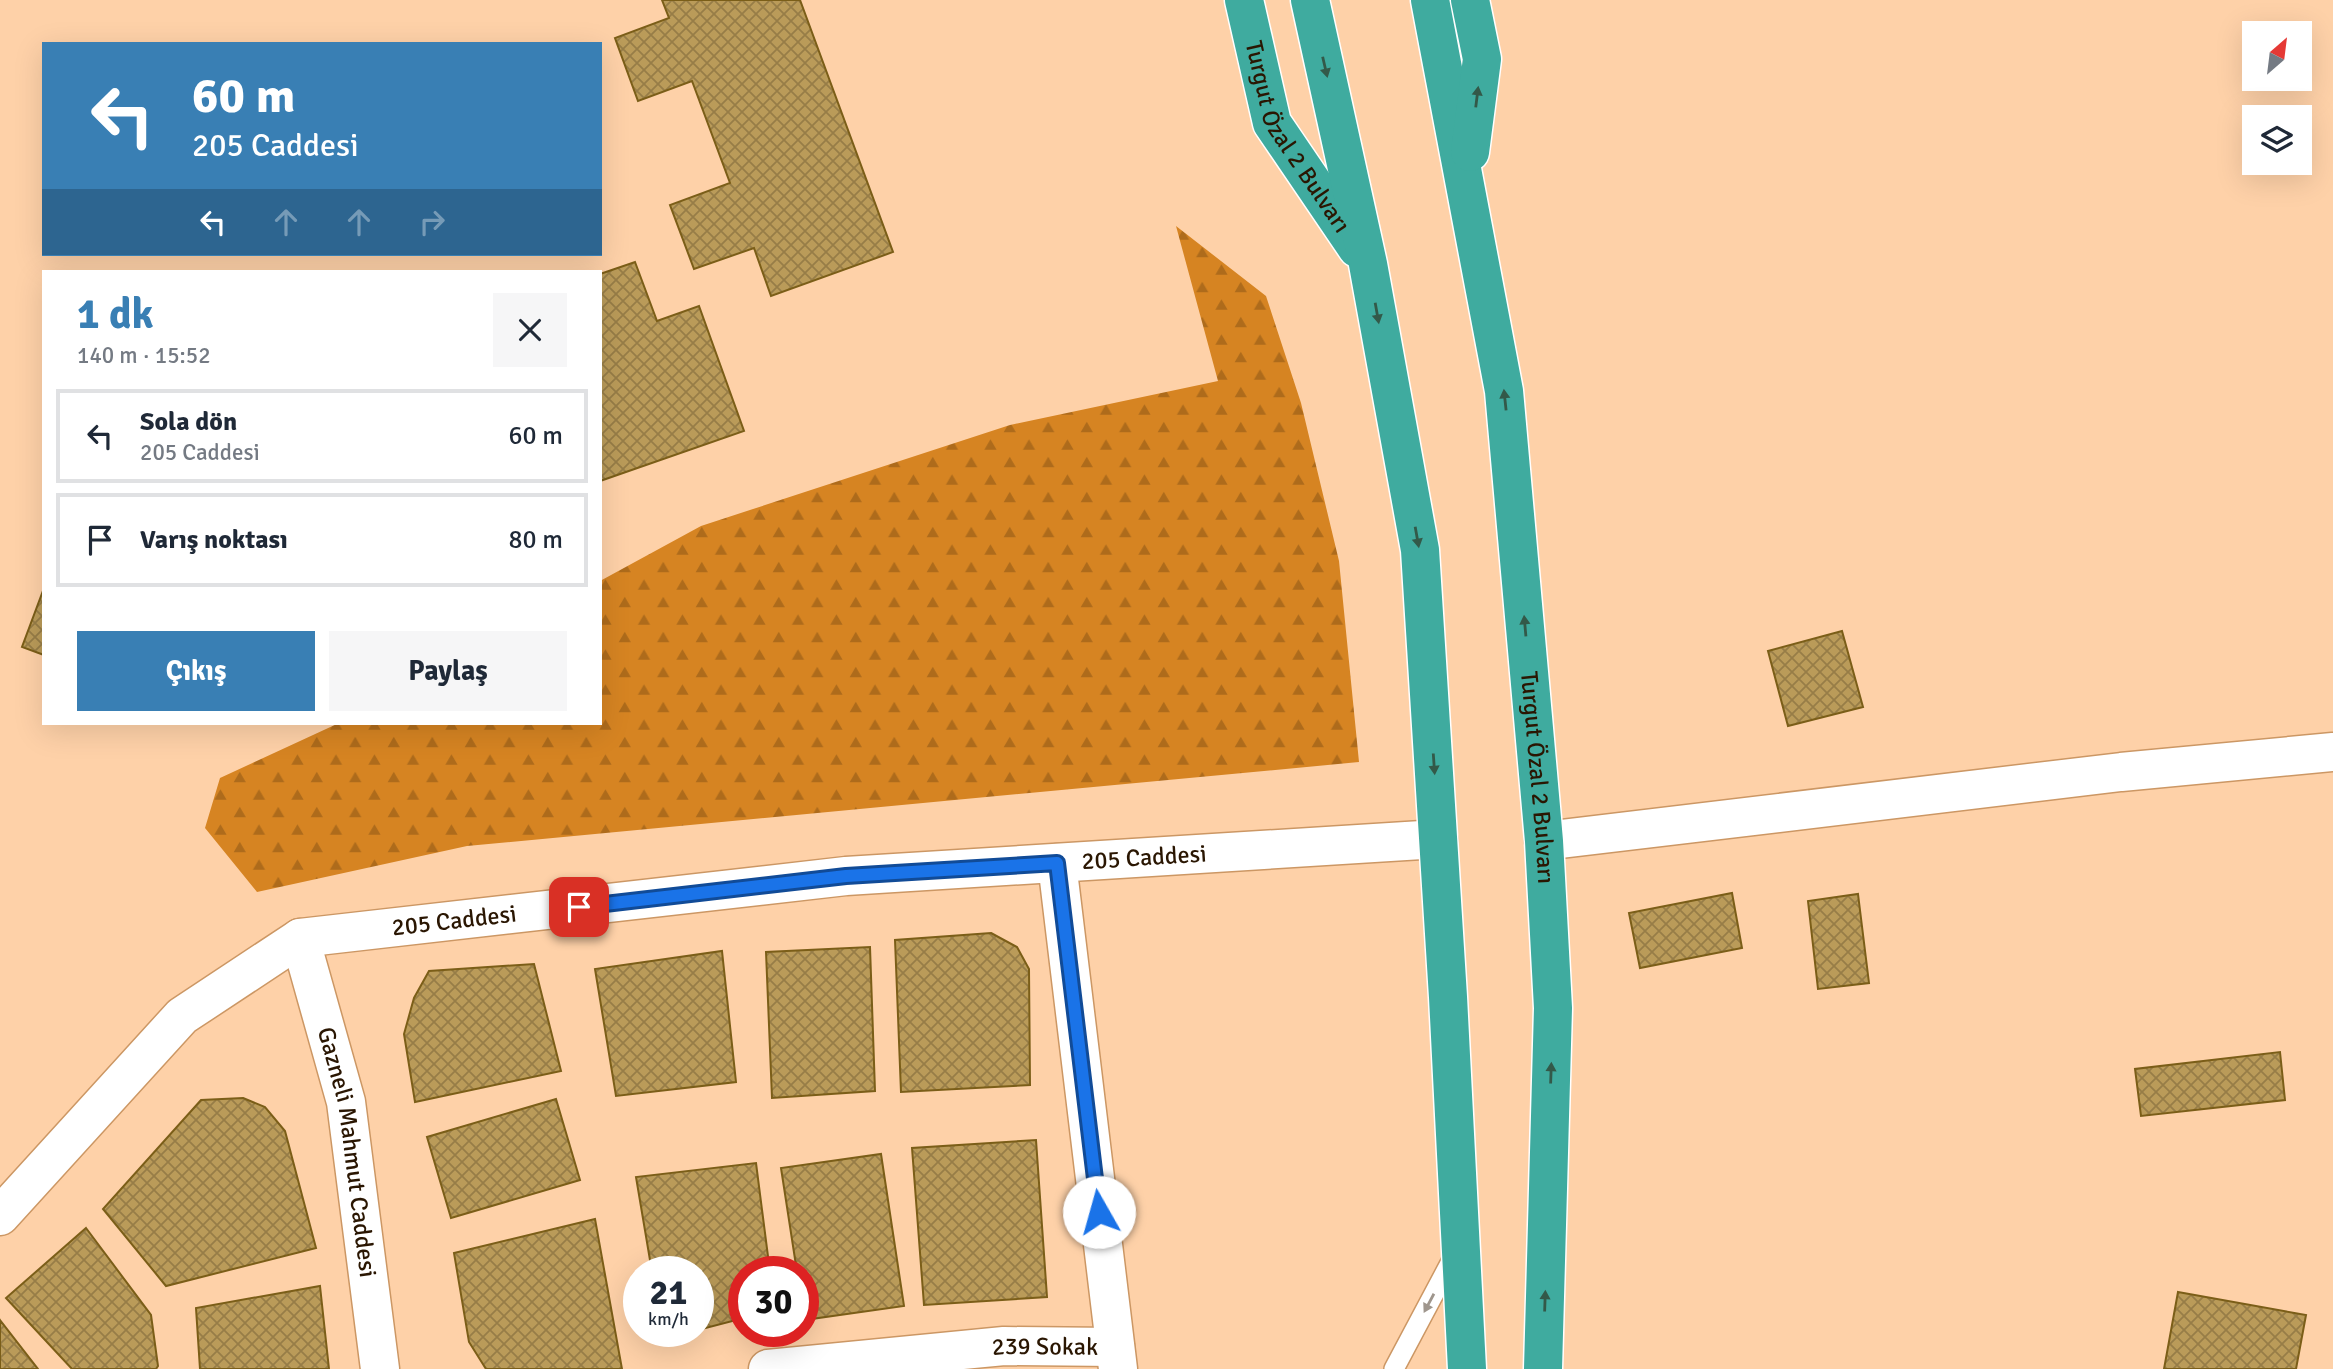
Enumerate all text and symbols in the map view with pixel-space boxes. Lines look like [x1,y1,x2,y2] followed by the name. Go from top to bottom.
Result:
[2242,21,2312,91] north arrow
[2242,21,2312,175] map controls
[1239,38,1357,239] street label: Turgut Özal 2 Bulvarı
[1319,56,1330,78] one-way arrow
[192,66,295,126] text: 60 m
[77,70,168,161] icon: left
[1471,86,1482,108] one-way arrow
[2242,105,2312,175] button: layers
[192,126,359,165] text: 205 Caddesi
[194,203,232,241] icon: left
[267,203,305,241] icon: ahead
[340,203,378,241] icon: ahead
[413,203,451,241] icon: right
[77,289,154,340] text: 1 dk
[493,293,567,367] button: close
[1372,302,1383,324] one-way arrow
[77,341,211,370] text: 140 m · 15:52
[1499,389,1510,411] one-way arrow
[140,406,237,438] text: Sola dön
[81,417,119,455] icon: left
[508,420,563,452] text: 60 m
[140,438,260,467] text: 205 Caddesi
[81,521,119,559] icon: arrive
[140,524,288,556] text: Varış noktası
[508,524,563,556] text: 80 m
[1412,526,1423,548] one-way arrow
[1520,615,1531,637] one-way arrow
[77,631,315,711] button: Çıkış
[329,631,567,711] button: Paylaş
[1514,670,1561,885] street label: Turgut Özal 2 Bulvarı
[1428,753,1439,775] one-way arrow
[1081,838,1207,876] street label: 205 Caddesi
[549,877,609,937] pin
[560,888,598,926] icon: arrive
[390,899,518,942] street label: 205 Caddesi
[311,1024,383,1279] street label: Gazneli Mahmut Caddesi
[1546,1062,1557,1084] one-way arrow
[1062,1175,1136,1249] position arrow
[728,1256,819,1347] speed limit sign: 30
[650,1271,687,1314] text: 21
[1539,1290,1550,1312] one-way arrow
[1423,1293,1435,1312] one-way arrow
[648,1308,689,1330] text: km/h
[990,1331,1098,1362] street label: 239 Sokak

